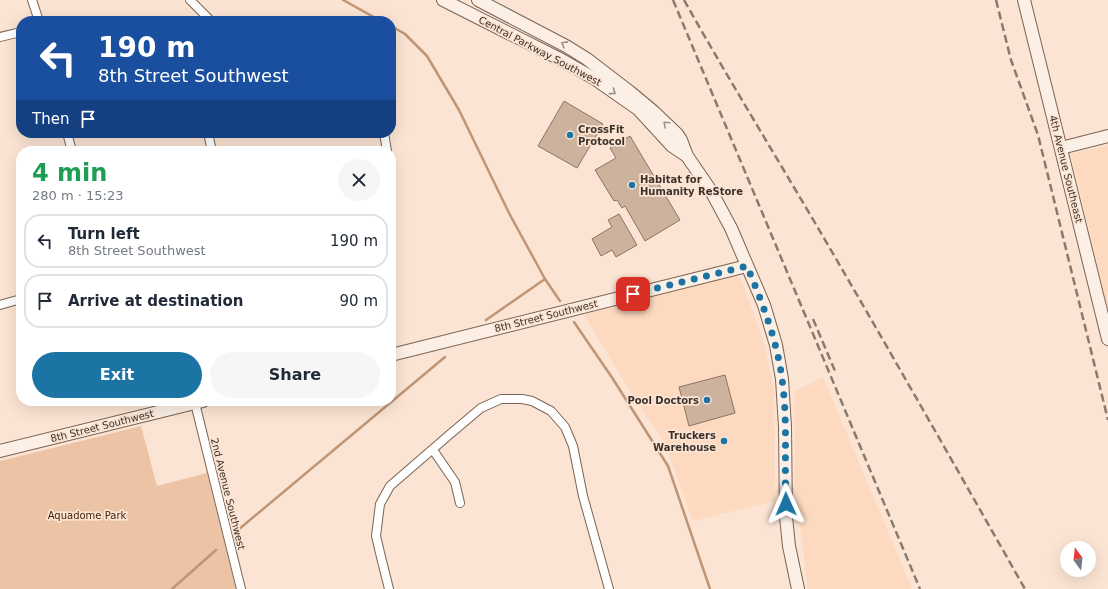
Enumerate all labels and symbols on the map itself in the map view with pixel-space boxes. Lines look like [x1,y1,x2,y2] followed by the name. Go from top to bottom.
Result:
[477,14,603,88] street label: Central Parkway Southwest
[561,42,568,49] one-way arrow
[608,87,615,94] one-way arrow
[1047,114,1085,224] street label: 4th Avenue Southeast
[663,121,671,129] one-way arrow
[578,124,625,147] place label: CrossFit Protocol
[565,130,575,140] marker: CrossFit Protocol
[640,174,743,197] place label: Habitat for Humanity ReStore
[627,180,637,190] marker: Habitat for Humanity ReStore
[616,277,650,311] pin
[493,298,599,334] street label: 8th Street Southwest
[627,395,699,406] place label: Pool Doctors
[702,395,712,405] marker: Pool Doctors
[49,408,155,444] street label: 8th Street Southwest
[653,430,716,453] place label: Truckers Warehouse
[719,436,729,446] marker: Truckers Warehouse
[209,437,247,551] street label: 2nd Avenue Southwest
[765,483,807,525] position arrow
[48,510,127,521] park label: Aquadome Park
[1060,541,1096,577] north arrow

